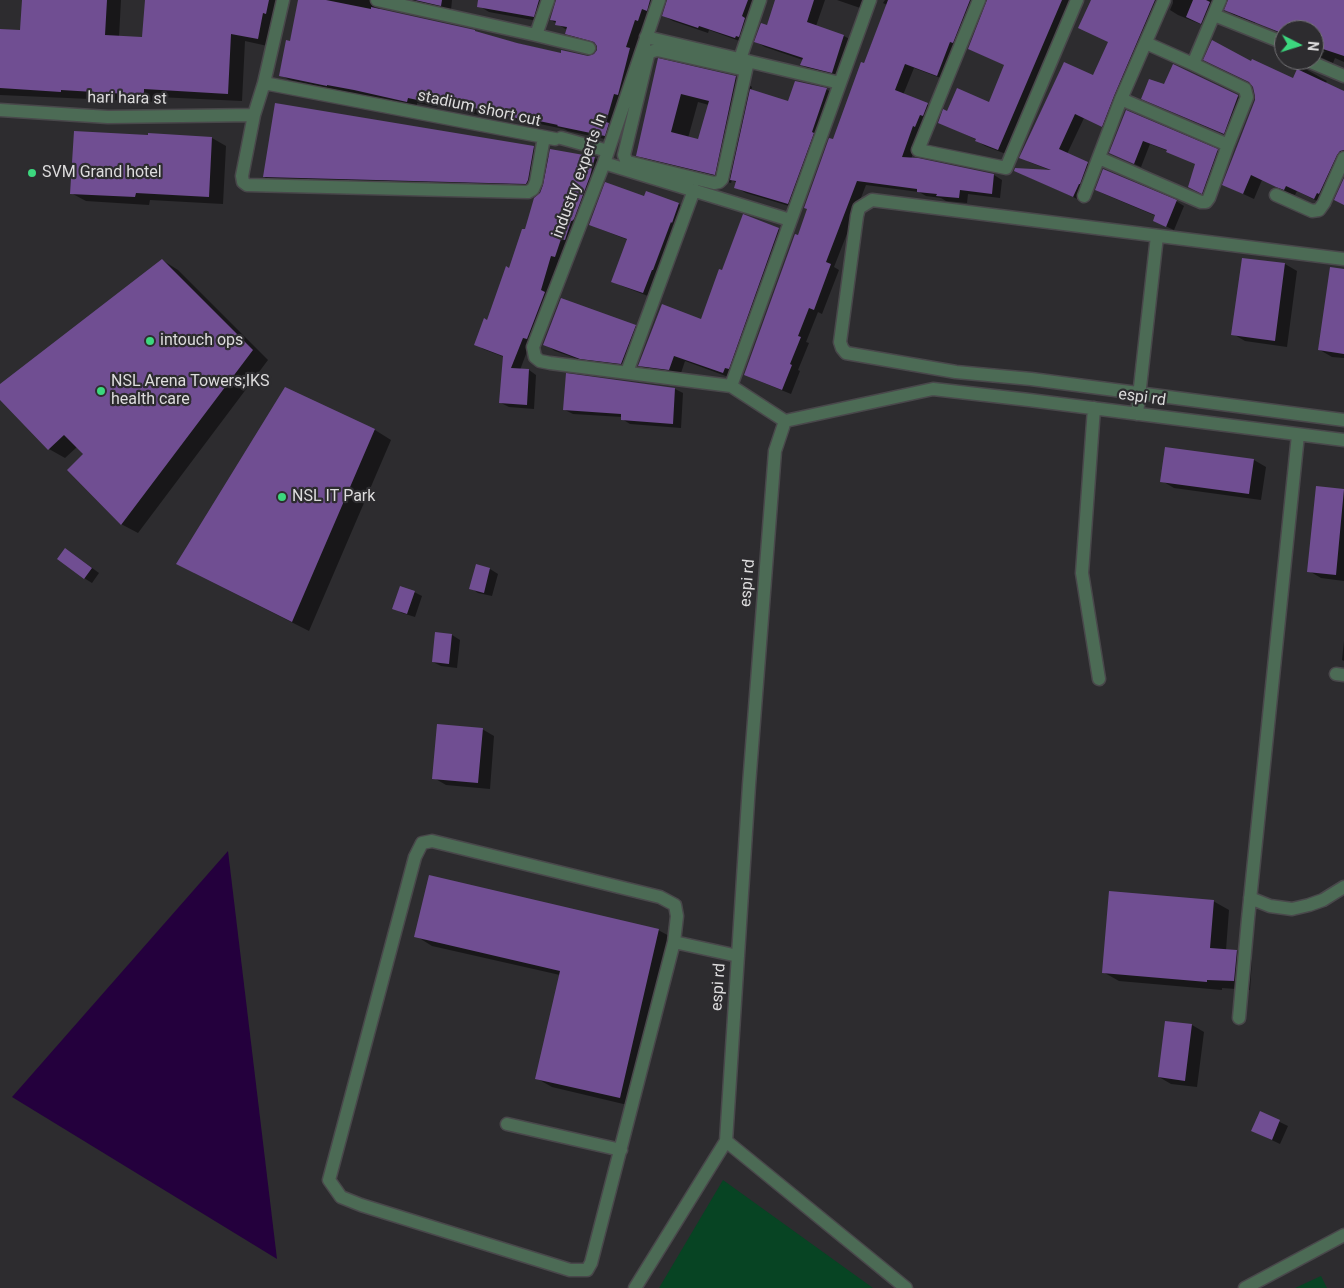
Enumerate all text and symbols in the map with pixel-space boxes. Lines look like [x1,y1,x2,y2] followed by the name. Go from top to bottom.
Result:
[1274,20,1324,70] north arrow
[1305,41,1321,52] text: N
[416,87,542,131] street label: stadium short cut
[87,89,167,109] street label: hari hara st
[549,111,611,241] street label: industry experts ln
[42,163,162,183] place label: SVM Grand hotel
[26,167,38,179] marker: SVM Grand hotel
[160,331,243,351] place label: intouch ops
[144,335,156,347] marker: intouch ops
[111,372,270,410] place label: NSL Arena Towers;IKS health care
[95,385,107,397] marker: NSL Arena Towers;IKS health care
[1117,385,1167,411] street label: espi rd
[292,487,375,507] place label: NSL IT Park
[276,491,288,503] marker: NSL IT Park
[736,558,760,608] street label: espi rd
[708,962,730,1012] street label: espi rd

